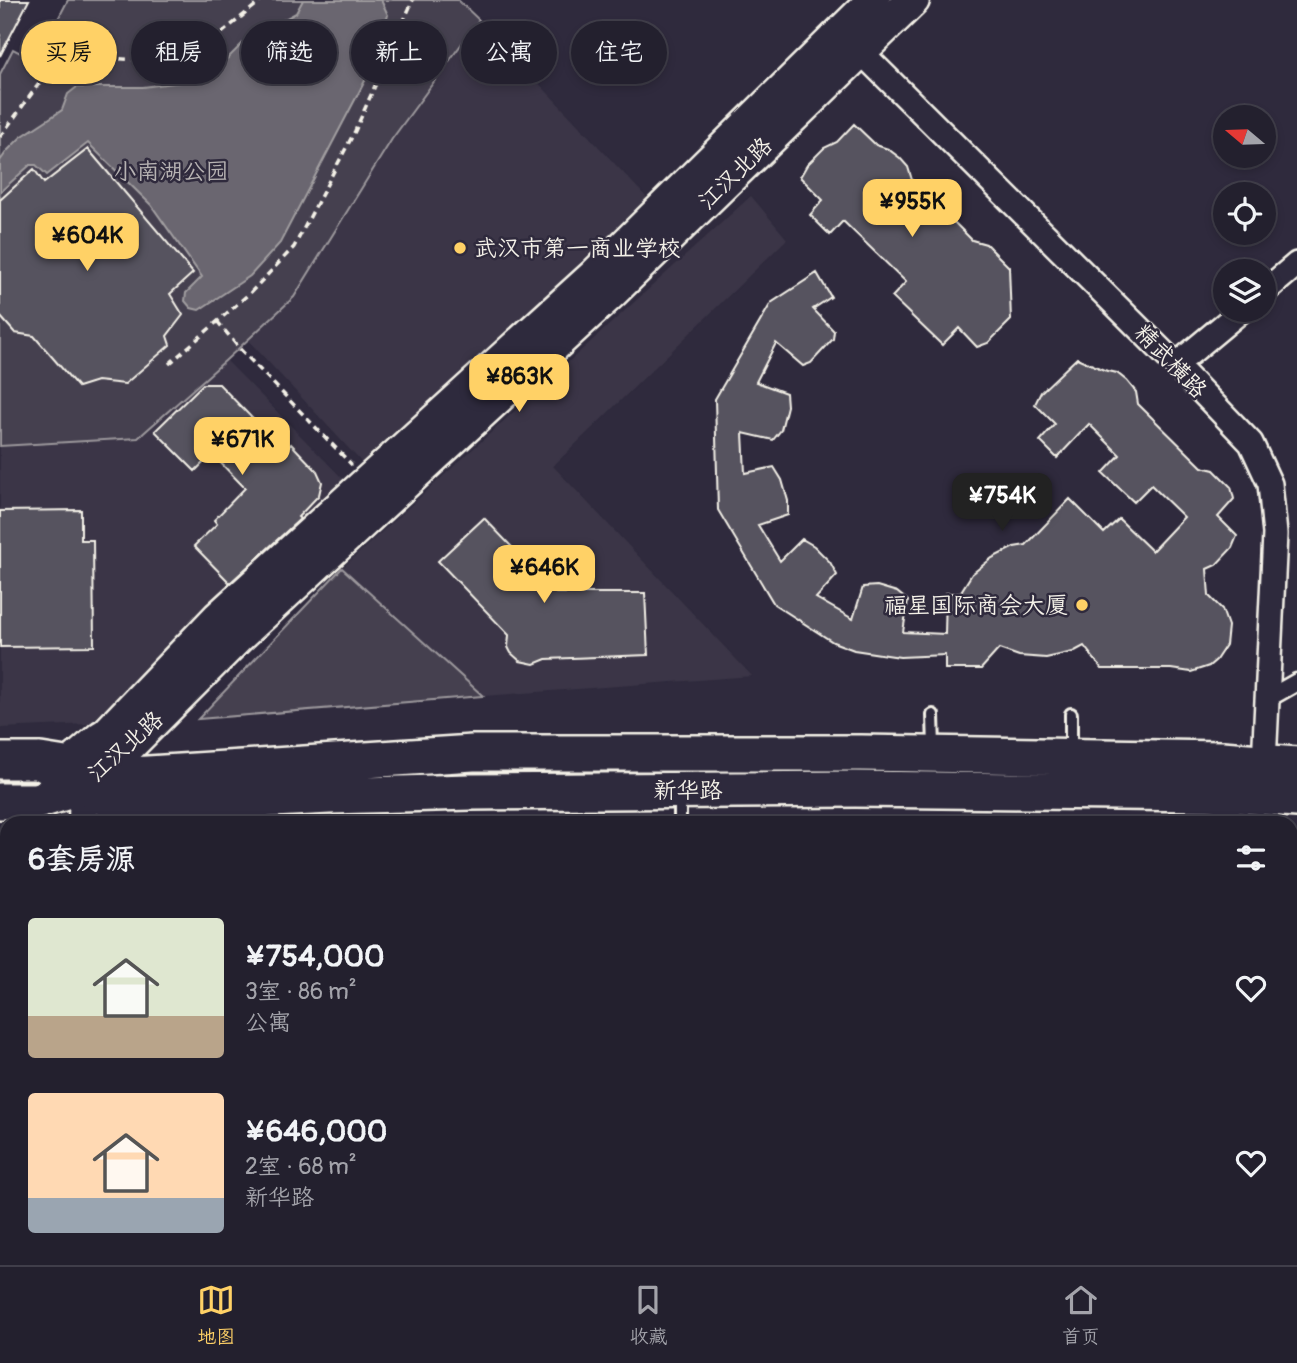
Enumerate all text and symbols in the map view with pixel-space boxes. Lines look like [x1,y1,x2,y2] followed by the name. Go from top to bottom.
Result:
[21,21,117,84] chip: 买房
[131,21,227,84] chip: 租房
[241,21,337,84] chip: 筛选
[351,21,447,84] chip: 新上
[461,21,557,84] chip: 公寓
[571,21,667,84] chip: 住宅
[1213,105,1276,168] north arrow
[1213,105,1276,322] map controls
[692,131,779,216] street label: 江汉北路
[114,157,229,186] park label: 小南湖公园
[863,180,961,239] pin: ¥955K
[1213,182,1276,245] button: locate
[879,187,945,216] text: ¥955K
[38,214,136,273] pin: ¥604K
[51,221,123,250] text: ¥604K
[474,234,681,263] place label: 武汉市第一商业学校
[452,240,468,256] marker: 武汉市第一商业学校
[1213,259,1276,322] button: layers
[1128,318,1213,405] street label: 精武横路
[470,354,568,414] pin: ¥863K
[485,362,553,391] text: ¥863K
[193,418,291,477] pin: ¥671K
[210,425,274,454] text: ¥671K
[953,474,1051,533] pin: ¥754K
[968,481,1036,510] text: ¥754K
[495,546,593,605] pin: ¥646K
[509,553,579,582] text: ¥646K
[884,591,1068,620] place label: 福星国际商会大厦
[1074,597,1090,613] marker: 福星国际商会大厦
[81,705,169,788] street label: 江汉北路
[654,776,723,805] street label: 新华路
[1232,839,1270,877] icon: filters
[28,841,135,878] text: 6套房源
[245,938,384,975] text: ¥754,000
[84,946,168,1030] icon: home
[1232,969,1270,1007] icon: heart
[245,977,357,1006] text: 3室 · 86 m²
[245,1008,291,1037] text: 公寓
[245,1113,387,1150] text: ¥646,000
[84,1121,168,1205] icon: home
[1232,1144,1270,1182] icon: heart
[245,1152,357,1181] text: 2室 · 68 m²
[245,1183,314,1212] text: 新华路
[197,1281,235,1349] tab: 地图
[629,1281,668,1349] tab: 收藏
[1062,1281,1100,1349] tab: 首页

